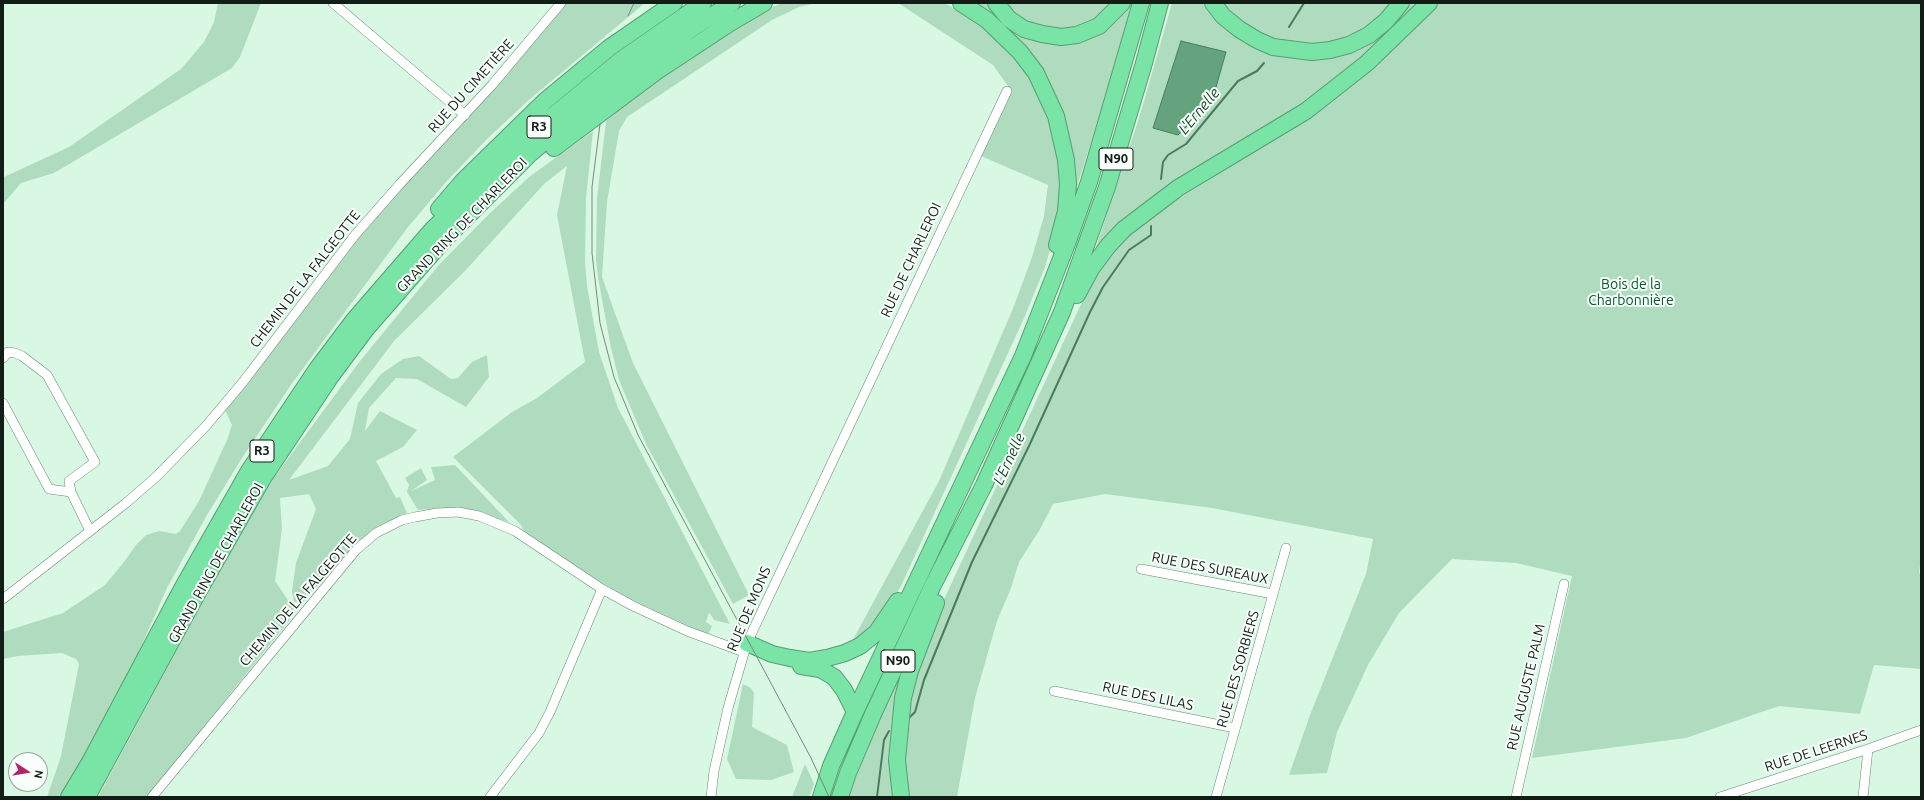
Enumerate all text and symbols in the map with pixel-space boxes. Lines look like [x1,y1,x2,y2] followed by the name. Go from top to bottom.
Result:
[425,36,517,136] street label: RUE DU CIMETIÈRE
[1174,84,1224,138] water label: L'Ernelle
[527,116,551,138] road number: R3
[1099,148,1133,170] road number: N90
[393,154,531,296] street label: GRAND RING DE CHARLEROI
[877,200,945,320] street label: RUE DE CHARLEROI
[246,207,364,351] street label: CHEMIN DE LA FALGEOTTE
[1588,276,1674,308] park label: Bois de la Charbonnière
[989,430,1029,488] water label: L'Ernelle
[250,440,274,462] road number: R3
[165,480,267,646] street label: GRAND RING DE CHARLEROI
[236,530,360,670] street label: CHEMIN DE LA FALGEOTTE
[1150,548,1270,588] street label: RUE DES SUREAUX
[724,564,774,654] street label: RUE DE MONS
[1213,609,1263,729] street label: RUE DES SORBIERS
[1503,622,1549,752] street label: RUE AUGUSTE PALM
[881,650,915,672] road number: N90
[1101,678,1195,714] street label: RUE DES LILAS
[1763,726,1869,776] street label: RUE DE LEERNES
[8,752,48,792] north arrow
[32,769,45,780] text: N

